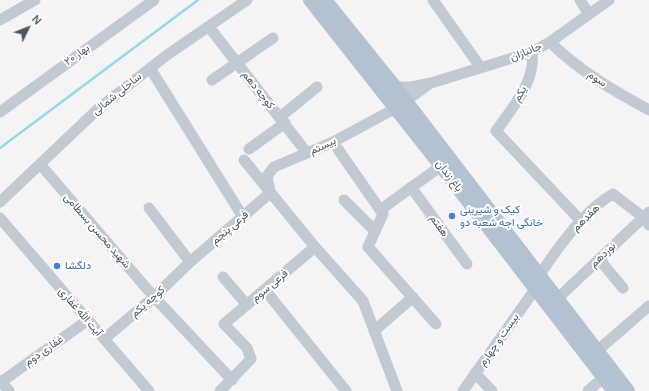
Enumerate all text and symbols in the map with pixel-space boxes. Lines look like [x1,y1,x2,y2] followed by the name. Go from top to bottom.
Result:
[8,8,48,48] north arrow
[29,11,45,27] text: N
[508,40,544,64] street label: جانبازان
[62,41,92,69] street label: بهار ۲۰
[239,68,277,112] street label: کوچه دهم
[585,68,609,90] street label: سوم
[90,70,144,118] street label: ساحلی شمالی
[510,84,530,104] street label: یکم
[308,134,338,158] street label: بیستم
[433,158,465,194] street label: باغ زندان
[61,191,133,271] street label: شهید محسن بسطامی
[569,201,603,235] street label: هفدهم
[460,203,543,229] place label: کیک و شیرینی خانگی اجه شعبه دو
[209,208,251,248] street label: فرعی پنجم
[447,211,457,221] marker: کیک و شیرینی خانگی اجه شعبه دو
[427,212,451,240] street label: هفتم
[587,240,619,270] street label: نوزدهم
[65,259,91,273] place label: دلگشا
[52,261,62,271] marker: دلگشا
[249,267,291,305] street label: فرعی سوم
[128,284,168,320] street label: کوچه یکم
[55,285,105,339] street label: آیت الله غفاری
[476,311,522,369] street label: بیست و چهارم
[22,333,66,369] street label: غفاری دوم

